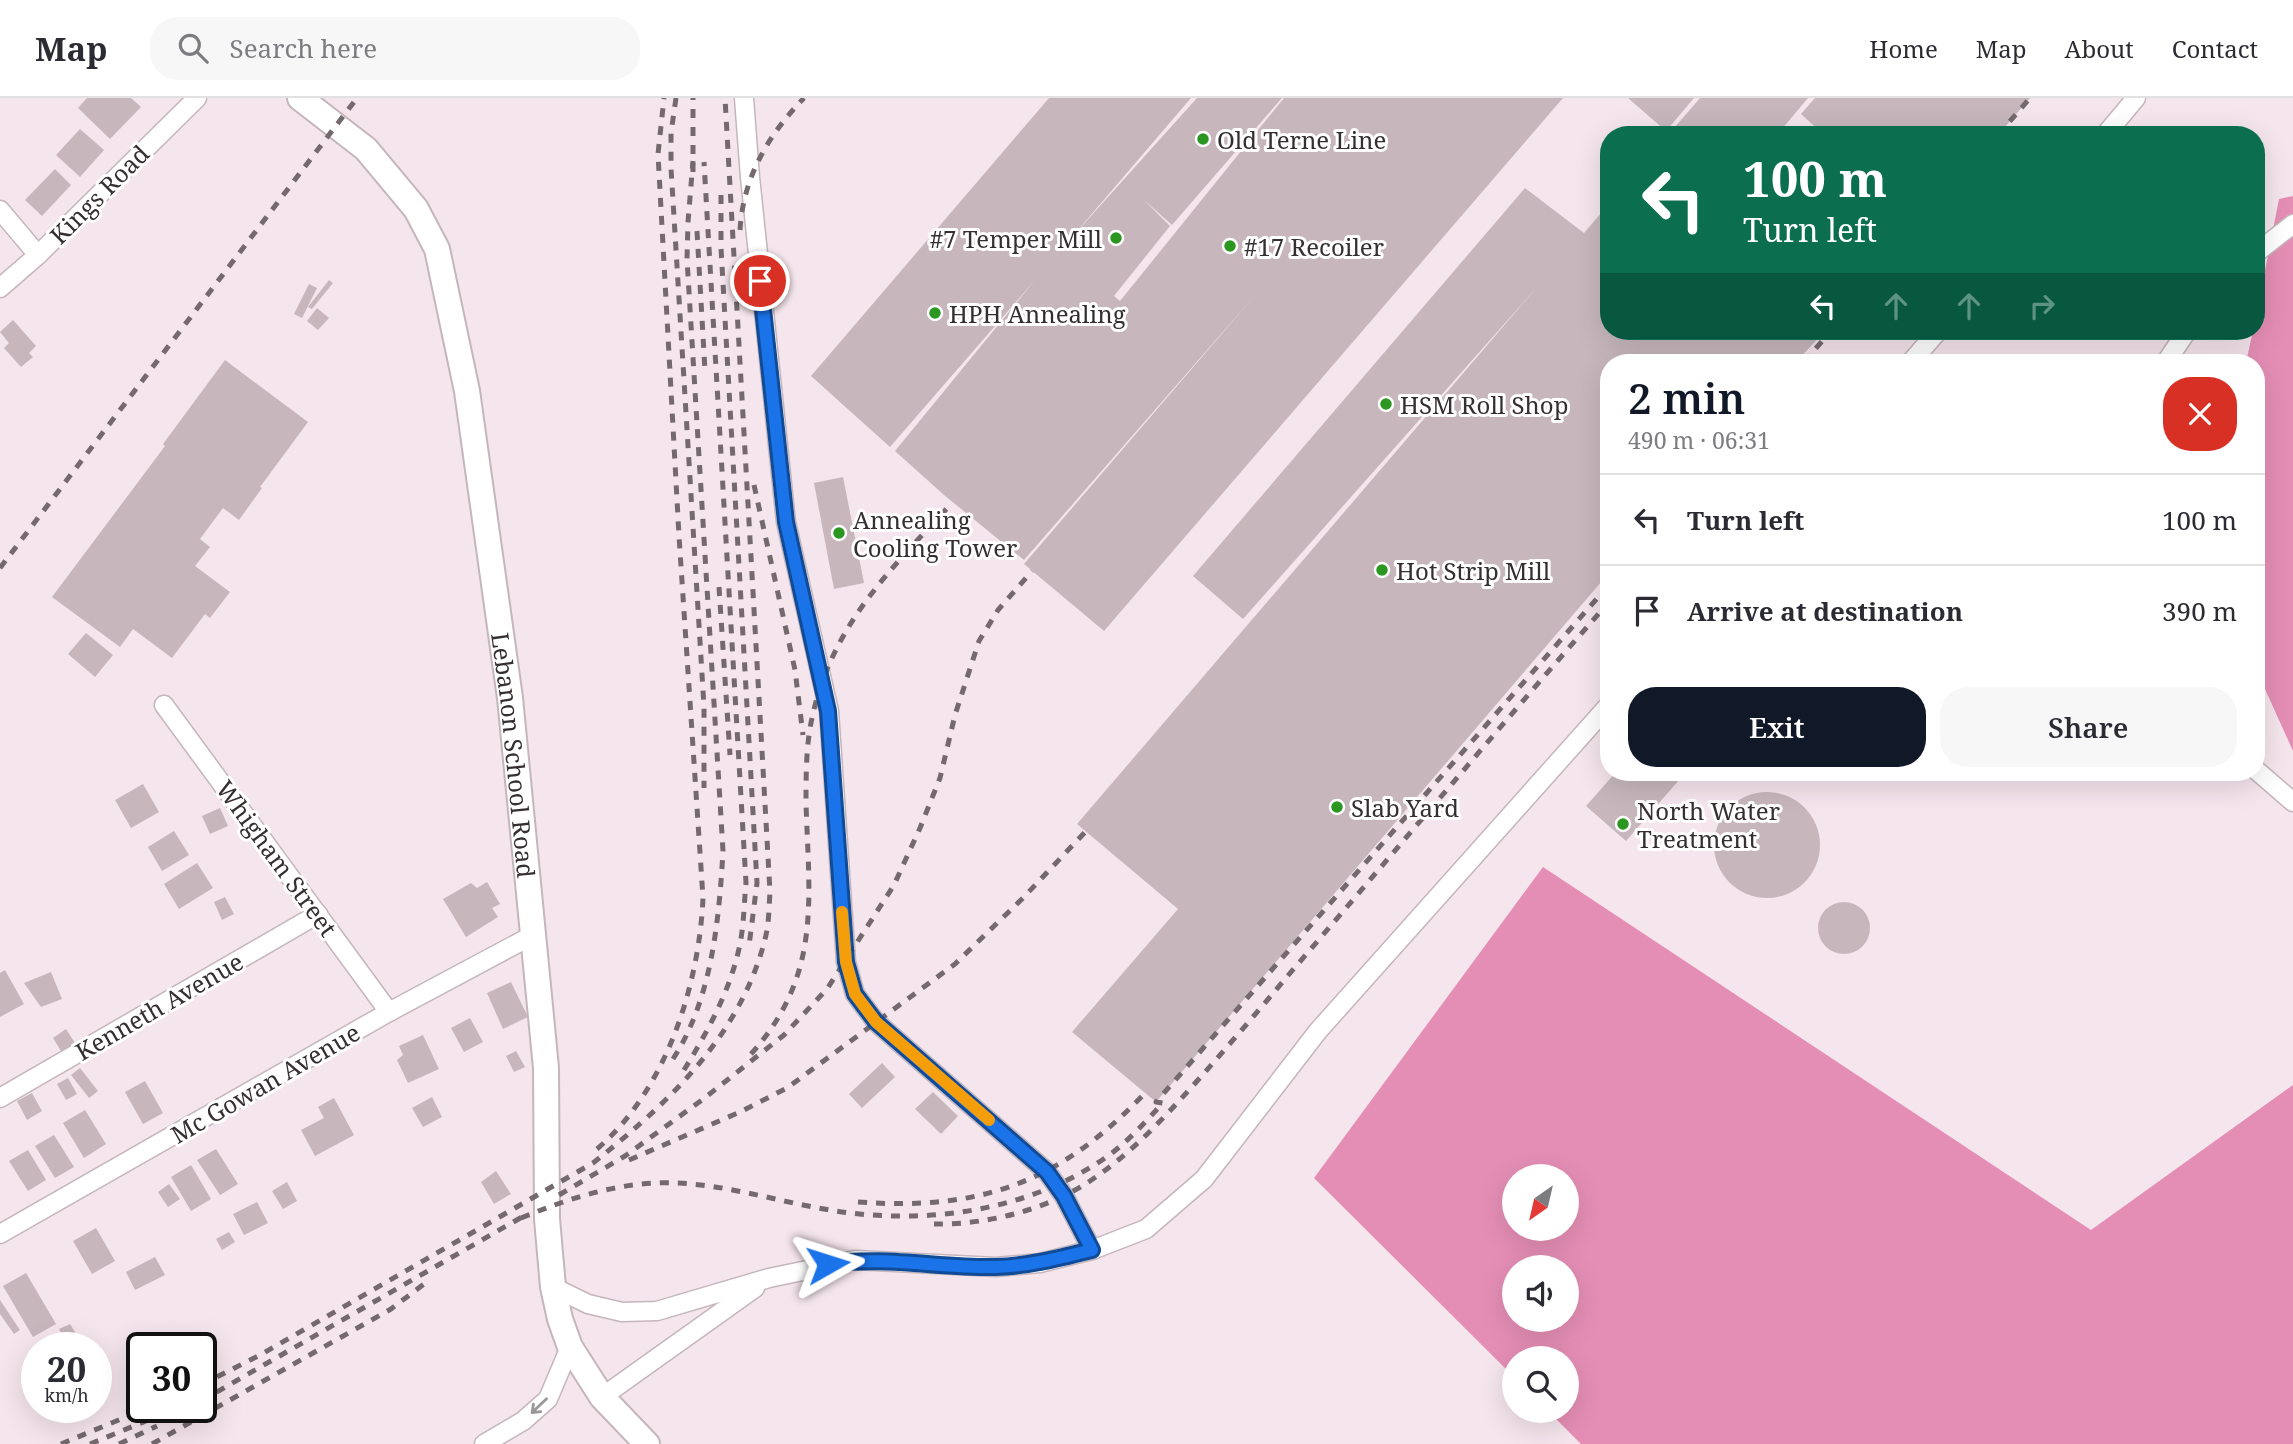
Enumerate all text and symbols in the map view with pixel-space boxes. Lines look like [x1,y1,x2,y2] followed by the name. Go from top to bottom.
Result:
[150,17,640,80] search box
[35,26,108,71] text: Map
[174,29,212,67] icon: search
[230,30,377,66] text: Search here
[1869,32,1938,65] text: Home
[1976,32,2027,65] text: Map
[2065,32,2134,65] text: About
[2172,32,2258,65] text: Contact
[1217,123,1386,156] place label: Old Terne Line
[1195,131,1211,147] marker: Old Terne Line
[42,137,156,251] street label: Kings Road
[1743,145,1887,211] text: 100 m
[1628,154,1719,245] icon: left
[1743,208,1877,251] text: Turn left
[930,222,1103,255] place label: #7 Temper Mill
[1108,230,1124,246] marker: #7 Temper Mill
[1244,230,1384,263] place label: #17 Recoiler
[1222,238,1238,254] marker: #17 Recoiler
[730,251,790,311] pin
[741,262,779,300] icon: arrive
[1804,287,1842,325] icon: left
[1877,287,1915,325] icon: ahead
[1950,287,1988,325] icon: ahead
[2023,287,2061,325] icon: right
[949,297,1126,330] place label: HPH Annealing
[927,305,943,321] marker: HPH Annealing
[1628,369,1745,426] text: 2 min
[2163,377,2237,451] button: close
[1400,388,1568,421] place label: HSM Roll Shop
[1378,396,1394,412] marker: HSM Roll Shop
[1628,424,1770,456] text: 490 m · 06:31
[1628,501,1666,539] icon: left
[1687,502,1804,538] text: Turn left
[2162,502,2237,538] text: 100 m
[853,503,1017,564] place label: Annealing Cooling Tower
[831,525,847,541] marker: Annealing Cooling Tower
[1396,554,1551,587] place label: Hot Strip Mill
[1374,562,1390,578] marker: Hot Strip Mill
[1628,592,1666,630] icon: arrive
[1687,593,1963,629] text: Arrive at destination
[2162,593,2237,629] text: 390 m
[484,630,544,879] street label: Lebanon School Road
[1628,687,1926,767] button: Exit
[1940,687,2237,767] button: Share
[209,773,345,943] street label: Whigham Street
[1351,791,1459,824] place label: Slab Yard
[1637,794,1780,855] place label: North Water Treatment
[1329,799,1345,815] marker: Slab Yard
[1615,816,1631,832] marker: North Water Treatment
[69,945,249,1067] street label: Kenneth Avenue
[164,1015,366,1151] street label: Mc Gowan Avenue
[1502,1164,1578,1241] north arrow
[1502,1164,1579,1423] map controls
[791,1227,865,1301] position arrow
[1502,1255,1579,1332] button: sound
[126,1332,217,1423] speed limit sign: 30
[47,1345,86,1392] text: 20
[1502,1346,1579,1423] button: search
[44,1383,89,1407] text: km/h
[531,1398,548,1415] one-way arrow

